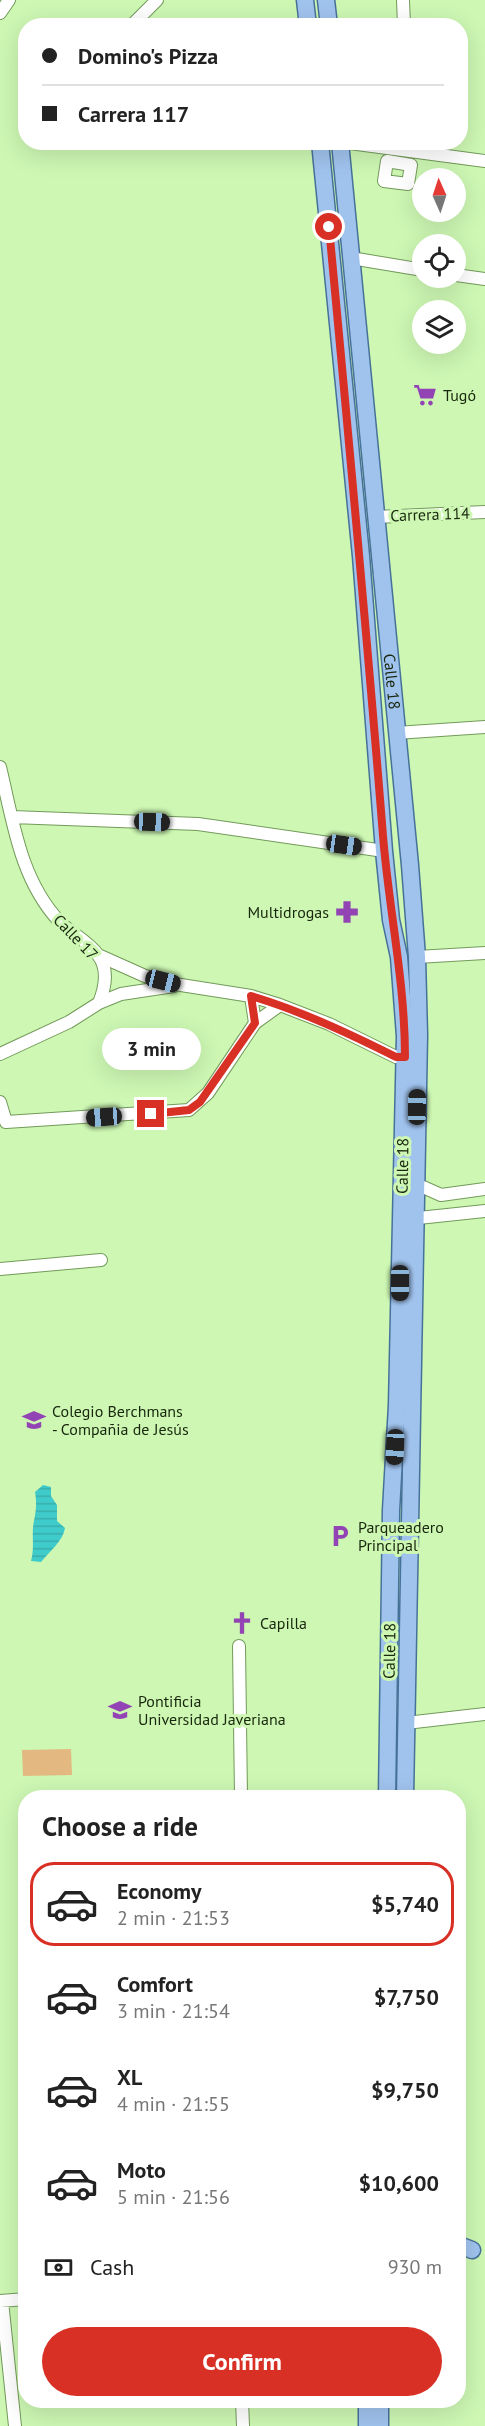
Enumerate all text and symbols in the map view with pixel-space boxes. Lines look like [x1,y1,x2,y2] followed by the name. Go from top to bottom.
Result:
[78,42,218,70] text: Domino's Pizza
[78,100,189,128] text: Carrera 117
[412,168,466,222] north arrow
[412,168,466,354] map controls
[315,213,342,240] route start
[412,234,466,288] button: locate
[412,300,466,354] button: layers
[412,382,438,408] supermarket icon: Tugó
[443,385,476,405] place label: Tugó
[390,503,470,525] street label: Carrera 114
[380,653,405,710] street label: Calle 18
[134,812,170,832] car
[325,834,363,856] car
[334,899,360,925] pharmacy icon: Multidrogas
[247,902,329,922] place label: Multidrogas
[49,910,103,964] street label: Calle 17
[143,968,183,994] car
[102,1027,201,1069] callout: 3 min
[127,1036,176,1062] text: 3 min
[408,1089,426,1125] car
[137,1100,164,1127] route end
[85,1107,123,1127] car
[392,1138,412,1194] street label: Calle 18
[391,1265,409,1301] car
[52,1401,189,1439] place label: Colegio Berchmans - Compañia de Jesús
[21,1407,47,1433] school or university icon: Colegio Berchmans - Compañia de Jesús
[385,1429,405,1465] car
[358,1517,444,1555] place label: Parqueadero Principal
[327,1523,353,1549] parking icon: Parqueadero Principal
[229,1610,255,1636] church icon: Capilla
[260,1613,307,1633] place label: Capilla
[379,1623,399,1679] street label: Calle 18
[138,1691,286,1729] place label: Pontificia Universidad Javeriana
[107,1697,133,1723] school or university icon: Pontificia Universidad Javeriana
[42,1809,198,1843] text: Choose a ride
[45,1877,99,1931] icon: car
[117,1877,201,1905] text: Economy
[371,1890,439,1918] text: $5,740
[117,1905,230,1931] text: 2 min · 21:53
[45,1970,99,2024] icon: car
[117,1970,193,1998] text: Comfort
[374,1983,439,2011] text: $7,750
[117,1998,230,2024] text: 3 min · 21:54
[45,2063,99,2117] icon: car
[117,2063,142,2091] text: XL
[371,2076,439,2104] text: $9,750
[117,2091,230,2117] text: 4 min · 21:55
[45,2156,99,2210] icon: car
[117,2156,166,2184] text: Moto
[359,2169,439,2197] text: $10,600
[117,2184,230,2210] text: 5 min · 21:56
[42,2251,75,2284] icon: cash
[90,2253,134,2281] text: Cash
[388,2254,442,2280] text: 930 m
[42,2327,442,2396] button: Confirm

